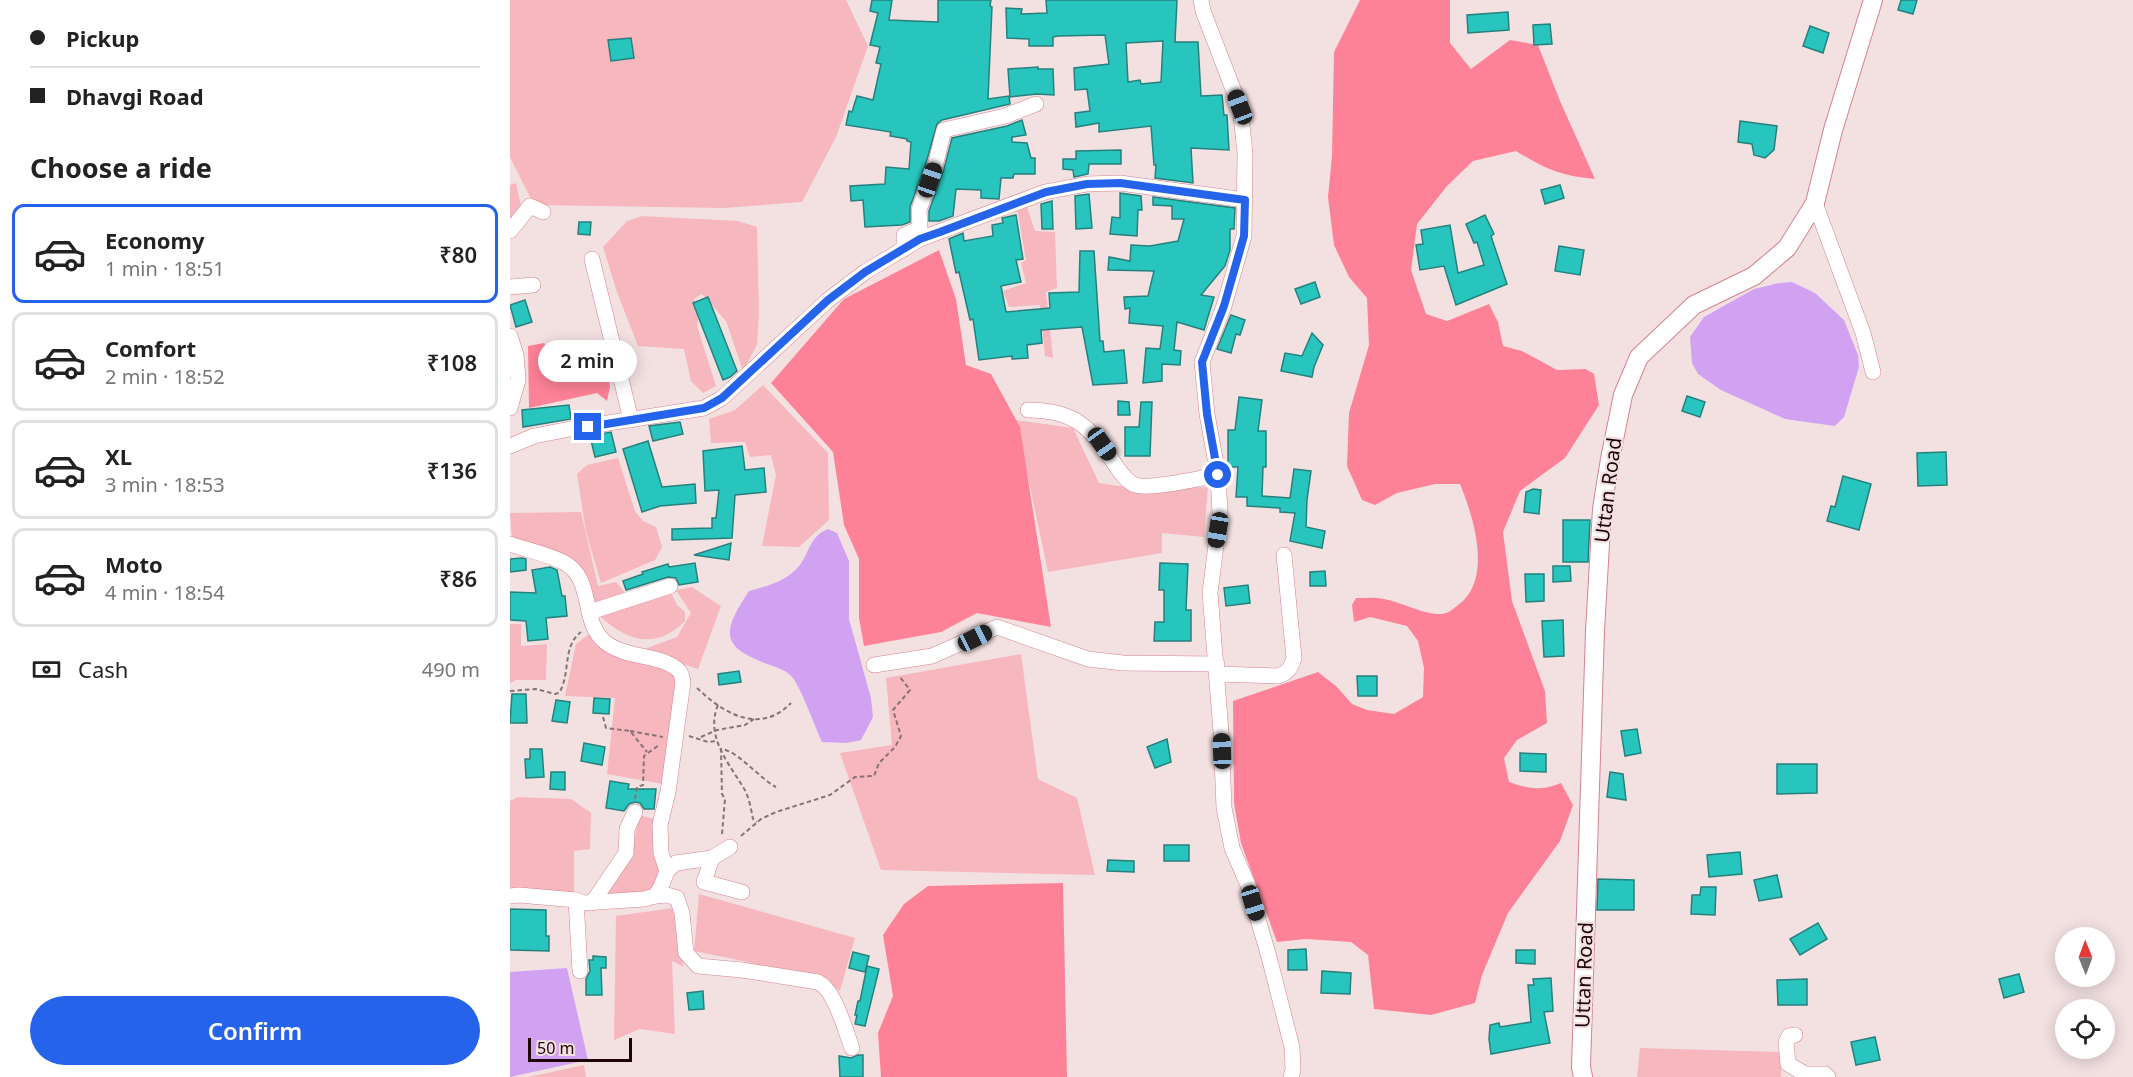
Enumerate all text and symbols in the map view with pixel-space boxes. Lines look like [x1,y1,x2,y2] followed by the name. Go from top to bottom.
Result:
[66,23,139,53] text: Pickup
[66,81,204,111] text: Dhavgi Road
[1225,87,1255,127] car
[30,149,212,186] text: Choose a ride
[916,160,944,200] car
[105,225,204,255] text: Economy
[33,227,87,281] icon: car
[439,239,477,269] text: ₹80
[105,255,225,282] text: 1 min · 18:51
[105,333,196,363] text: Comfort
[33,335,87,389] icon: car
[538,340,638,382] callout: 2 min
[427,347,477,377] text: ₹108
[560,347,615,374] text: 2 min
[105,363,225,390] text: 2 min · 18:52
[574,413,601,440] route end
[1084,424,1120,464] car
[1588,436,1627,544] street label: Uttan Road
[105,441,132,471] text: XL
[33,443,87,497] icon: car
[427,455,477,485] text: ₹136
[1204,461,1231,488] route start
[105,471,225,498] text: 3 min · 18:53
[1206,511,1230,549] car
[105,549,163,579] text: Moto
[33,551,87,605] icon: car
[439,563,477,593] text: ₹86
[105,579,225,606] text: 4 min · 18:54
[955,622,995,654] car
[30,653,63,686] icon: cash
[78,654,128,684] text: Cash
[422,656,480,683] text: 490 m
[1212,733,1232,769] car
[1239,883,1267,923] car
[1568,922,1599,1028] street label: Uttan Road
[2055,927,2115,987] north arrow
[2055,927,2115,1059] map controls
[30,996,480,1065] button: Confirm
[2055,999,2115,1059] button: locate
[528,1035,632,1062] scale bar
[537,1037,574,1059] text: 50 m

